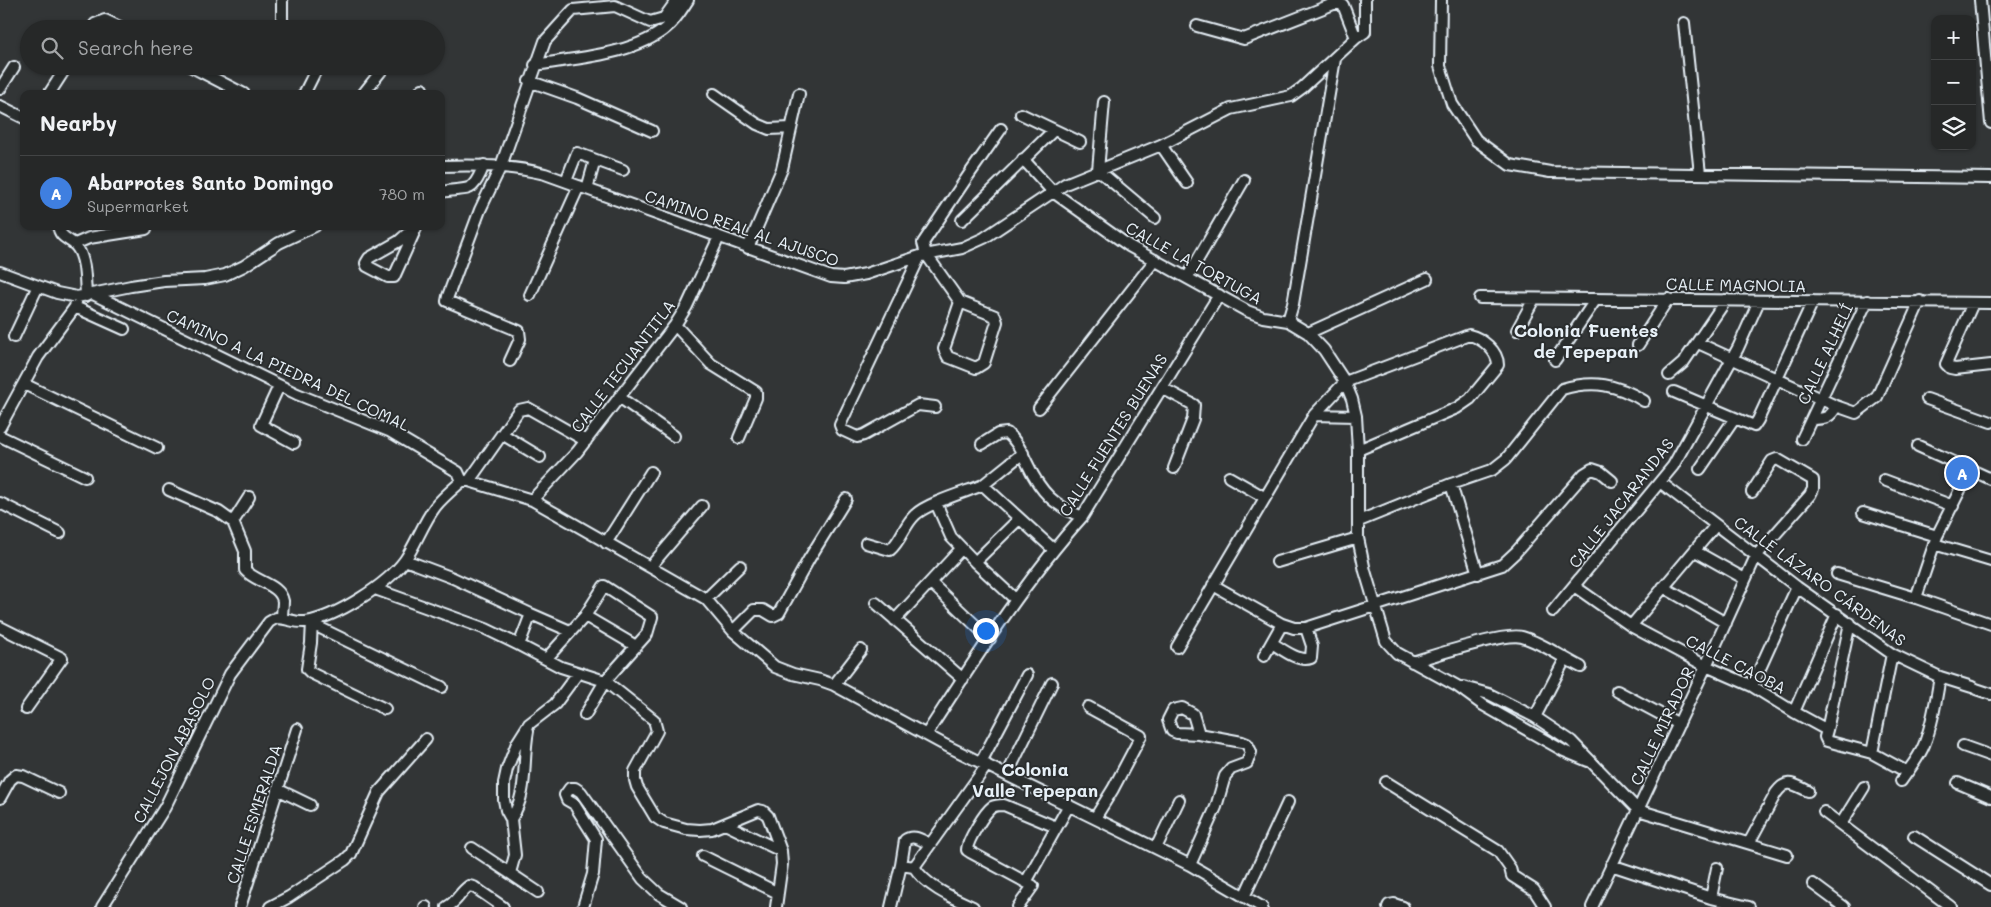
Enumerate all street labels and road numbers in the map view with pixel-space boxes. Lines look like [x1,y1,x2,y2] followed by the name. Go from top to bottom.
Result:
[642,184,842,271] street label: CAMINO REAL AL AJUSCO
[1122,216,1266,309] street label: CALLE LA TORTUGA
[1666,273,1806,296] street label: CALLE MAGNOLIA
[566,295,679,436] street label: CALLE TECUANTITLA
[1792,300,1857,408] street label: CALLE ALHELÍ
[163,304,414,436] street label: CAMINO A LA PIEDRA DEL COMAL
[1054,349,1171,520] street label: CALLE FUENTES BUENAS
[1563,433,1678,572] street label: CALLE JACARANDAS
[1730,511,1911,650] street label: CALLE LÁZARO CÁRDENAS
[1683,629,1790,698] street label: CALLE CAOBA
[1625,663,1698,789] street label: CALLE MIRADOR
[127,673,220,827] street label: CALLEJON ABASOLO
[221,741,286,886] street label: CALLE ESMERALDA

